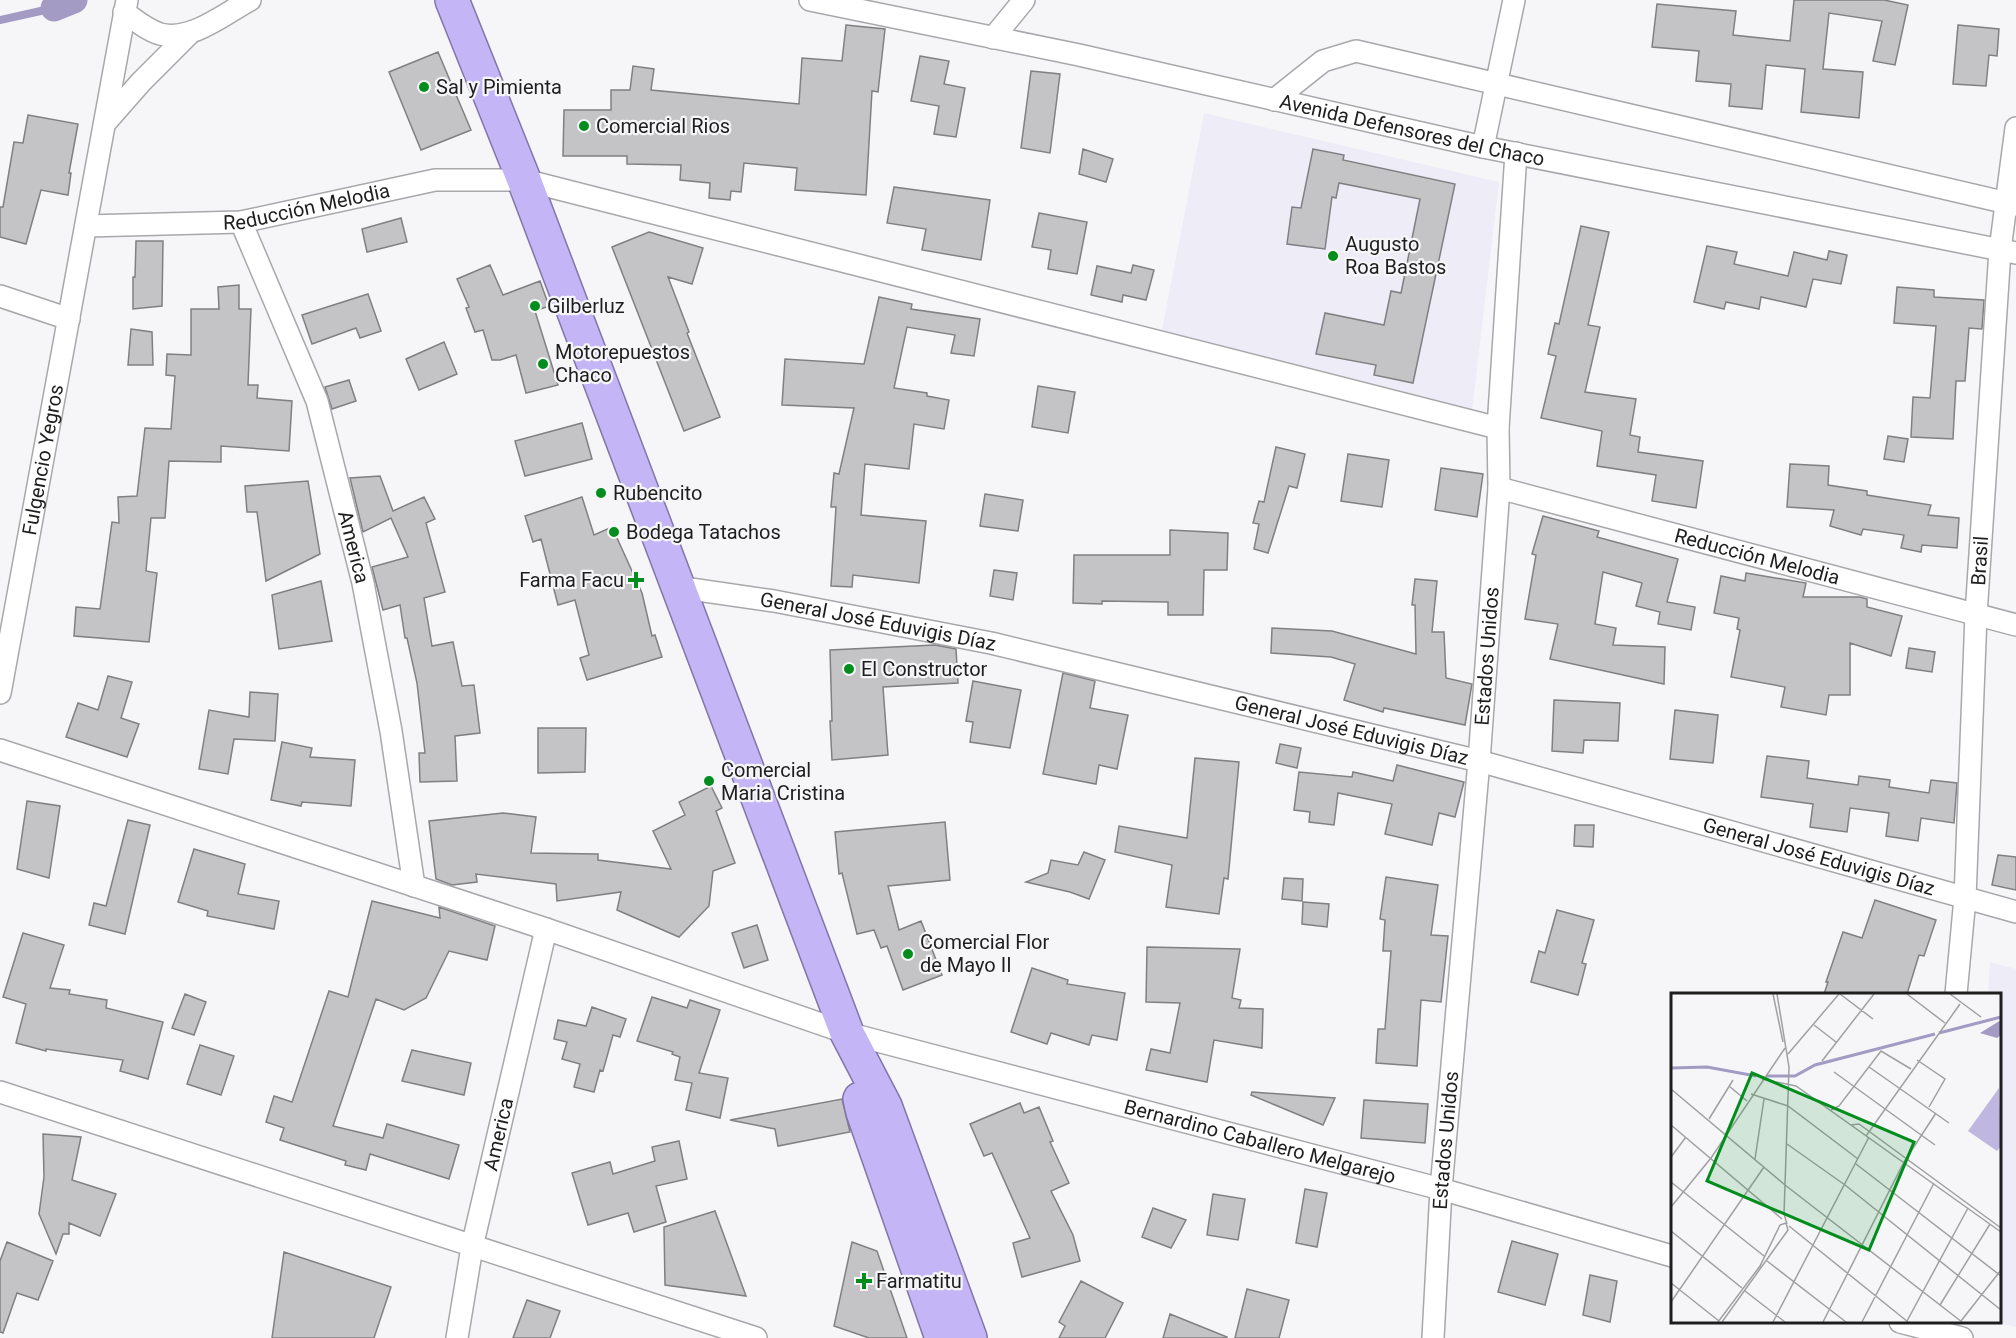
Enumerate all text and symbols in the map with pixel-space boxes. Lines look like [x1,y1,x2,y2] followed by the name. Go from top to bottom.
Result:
[436,75,562,99] place label: Sal y Pimienta
[417,80,431,94] marker: Sal y Pimienta
[1277,89,1547,171] street label: Avenida Defensores del Chaco
[596,114,730,138] place label: Comercial Rios
[577,119,591,133] marker: Comercial Rios
[223,178,392,234] street label: Reducción Melodia
[1345,232,1446,279] place label: Augusto Roa Bastos
[1326,249,1340,263] marker: Augusto Roa Bastos
[547,294,625,318] place label: Gilberluz
[528,299,542,313] marker: Gilberluz
[555,340,690,387] place label: Motorepuestos Chaco
[536,357,550,371] marker: Motorepuestos Chaco
[17,383,68,537] street label: Fulgencio Yegros
[613,481,702,505] place label: Rubencito
[594,486,608,500] marker: Rubencito
[333,508,375,586] street label: America
[626,520,781,544] place label: Bodega Tatachos
[1672,523,1842,590] street label: Reducción Melodia
[607,525,621,539] marker: Bodega Tatachos
[1966,535,1993,586] street label: Brasil
[519,568,624,592] place label: Farma Facu
[629,573,643,587] marker: Farma Facu
[1470,586,1504,726] street label: Estados Unidos
[759,587,998,656] street label: General José Eduvigis Díaz
[861,657,988,681] place label: El Constructor
[842,662,856,676] marker: El Constructor
[1232,690,1471,770] street label: General José Eduvigis Díaz
[721,758,845,805] place label: Comercial Maria Cristina
[702,774,716,788] marker: Comercial Maria Cristina
[1700,813,1937,901] street label: General José Eduvigis Díaz
[920,930,1050,977] place label: Comercial Flor de Mayo II
[901,947,915,961] marker: Comercial Flor de Mayo II
[1671,993,2001,1323] inset map
[1428,1070,1463,1210] street label: Estados Unidos
[1122,1094,1398,1189] street label: Bernardino Caballero Melgarejo
[478,1095,518,1173] street label: America
[876,1269,962,1293] place label: Farmatitu
[857,1274,871,1288] marker: Farmatitu

